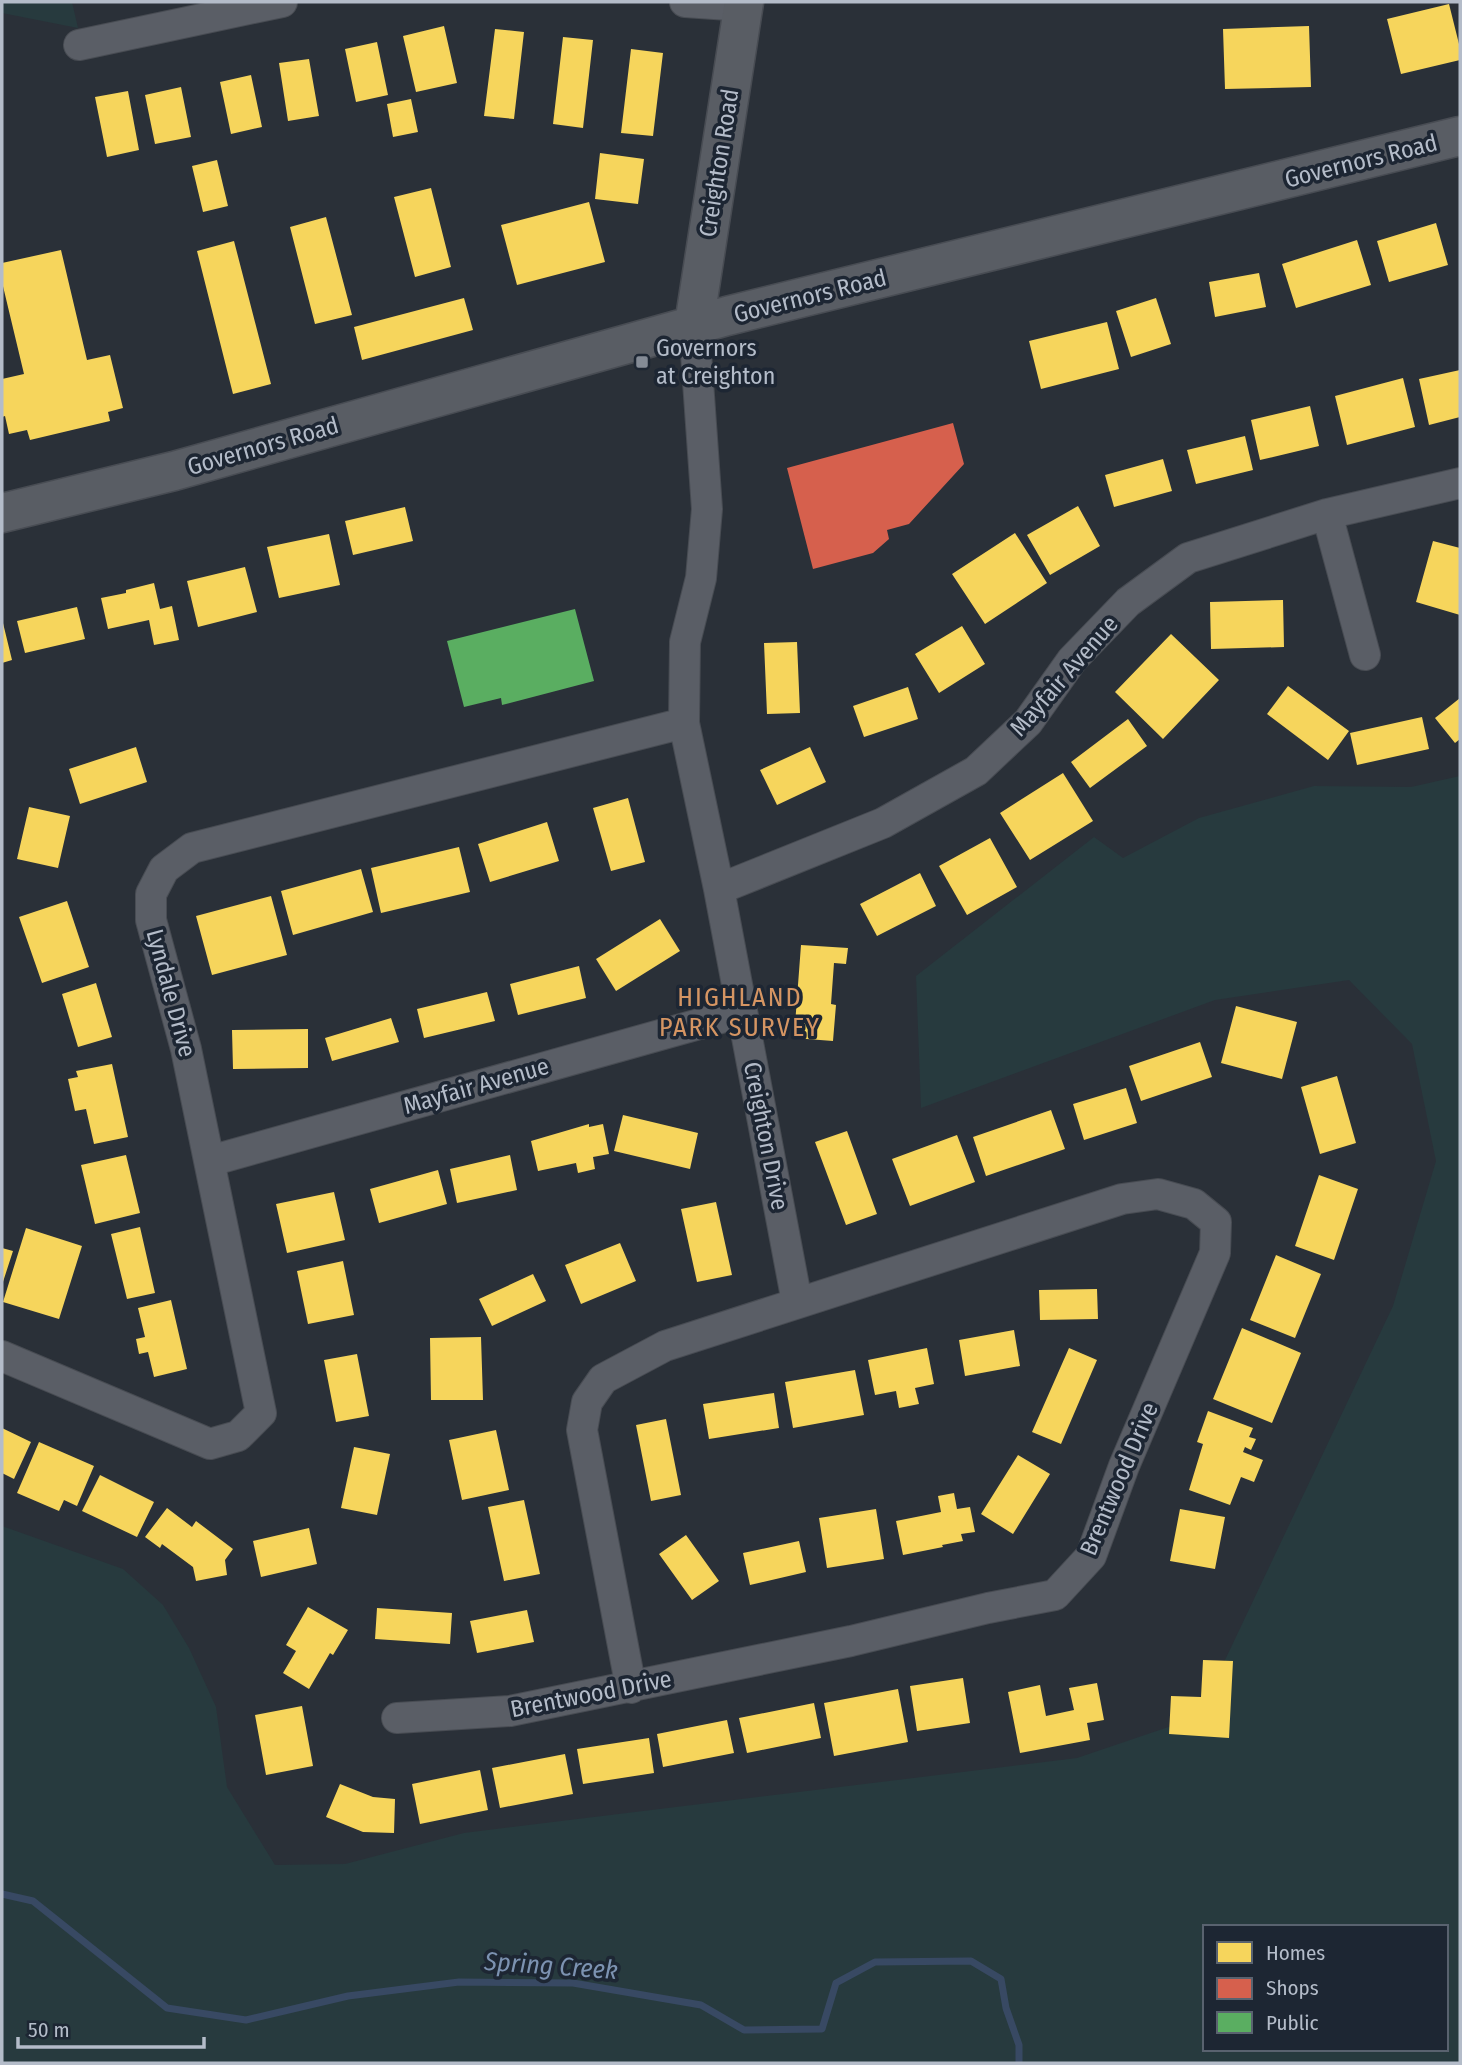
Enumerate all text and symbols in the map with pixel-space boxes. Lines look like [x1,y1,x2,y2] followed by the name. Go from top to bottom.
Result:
[693,87,745,239] street label: Creighton Road
[1282,129,1440,193] street label: Governors Road
[731,264,889,328] street label: Governors Road
[656,334,775,390] place label: Governors at Creighton
[634,354,650,370] marker: Governors at Creighton
[184,411,342,481] street label: Governors Road
[1004,610,1124,742] street label: Mayfair Avenue
[140,926,202,1060] street label: Lyndale Drive
[659,982,821,1043] district label: HIGHLAND PARK SURVEY
[400,1052,552,1120] street label: Mayfair Avenue
[738,1059,794,1213] street label: Creighton Drive
[1074,1398,1164,1560] street label: Brentwood Drive
[508,1665,674,1723] street label: Brentwood Drive
[1203,1925,1448,2051] legend
[1266,1940,1325,1966] text: Homes
[482,1946,619,1986] water label: Spring Creek
[1266,1975,1319,2001] text: Shops
[18,2006,203,2050] scale bar
[1266,2010,1318,2036] text: Public
[28,2017,70,2043] text: 50 m

